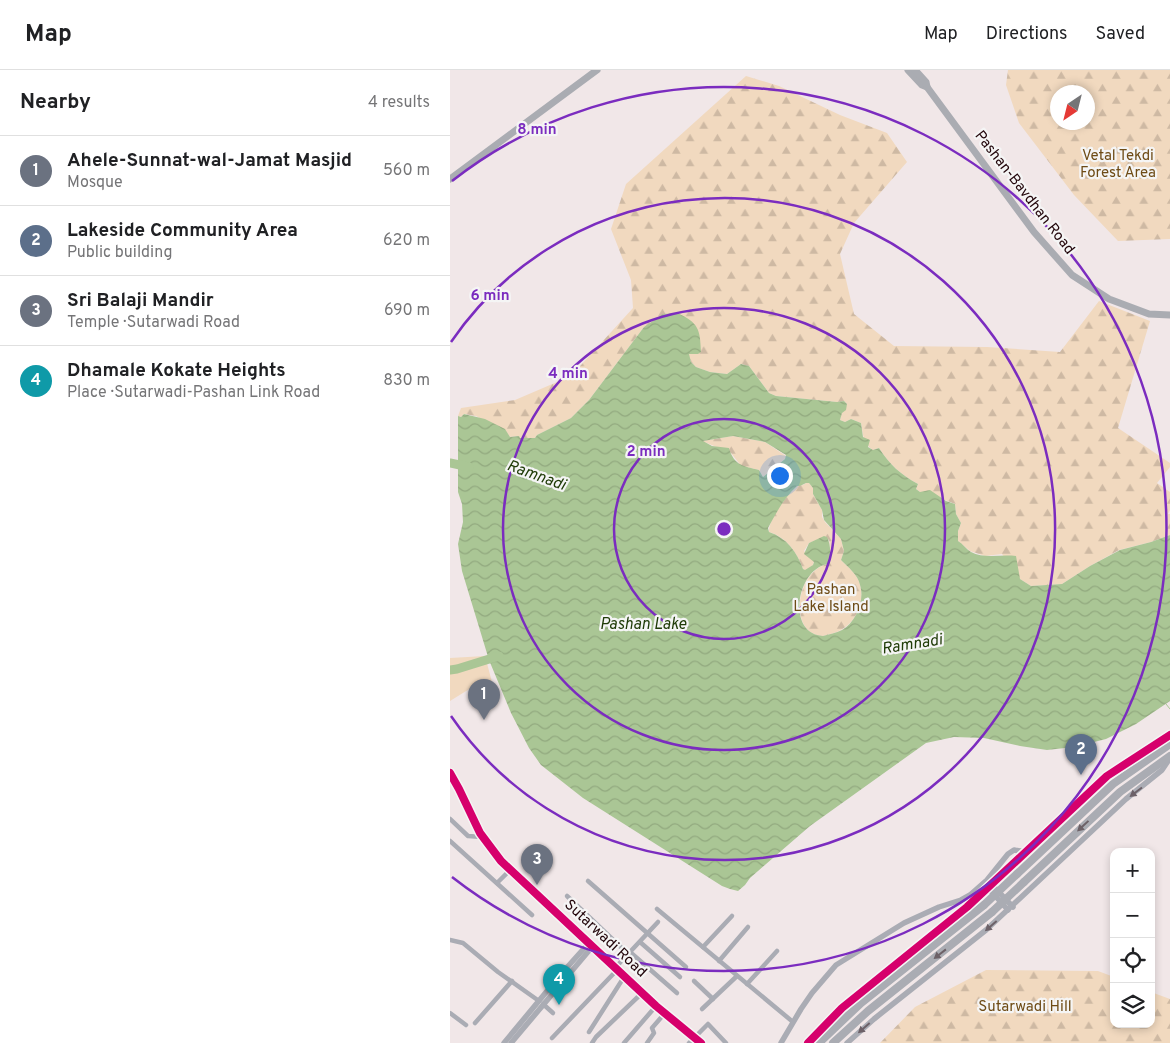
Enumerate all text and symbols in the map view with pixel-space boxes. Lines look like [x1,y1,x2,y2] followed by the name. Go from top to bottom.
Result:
[25,20,72,50] text: Map
[924,23,958,46] text: Map
[986,23,1068,46] text: Directions
[1096,23,1145,46] text: Saved
[1050,85,1095,130] north arrow
[20,89,91,116] text: Nearby
[368,93,430,113] text: 4 results
[517,121,557,140] text: 8 min
[970,127,1078,259] street label: Pashan-Bavdhan Road
[1080,147,1156,183] park label: Vetal Tekdi Forest Area
[67,149,352,173] text: Ahele-Sunnat-wal-Jamat Masjid
[33,161,39,181] text: 1
[383,161,430,181] text: 560 m
[67,173,123,193] text: Mosque
[67,219,298,243] text: Lakeside Community Area
[31,231,41,251] text: 2
[383,231,430,251] text: 620 m
[67,243,172,263] text: Public building
[470,287,510,306] text: 6 min
[67,289,214,313] text: Sri Balaji Mandir
[31,301,41,321] text: 3
[384,301,430,321] text: 690 m
[67,313,240,333] text: Temple · Sutarwadi Road
[67,359,286,383] text: Dhamale Kokate Heights
[548,365,588,384] text: 4 min
[31,371,41,391] text: 4
[383,371,430,391] text: 830 m
[67,383,320,403] text: Place · Sutarwadi-Pashan Link Road
[626,443,666,462] text: 2 min
[504,456,569,496] water label: Ramnadi
[767,463,793,489] your location
[715,520,733,538] centre of rings
[793,581,869,617] park label: Pashan Lake Island
[600,615,687,635] water label: Pashan Lake
[880,630,945,660] water label: Ramnadi
[468,679,500,720] pin: 1
[1065,734,1097,775] pin: 2
[1129,787,1143,797] one-way arrow
[1077,820,1089,832] one-way arrow
[521,844,553,885] pin: 3
[1110,848,1155,1028] map controls
[1110,848,1155,893] button: +
[1110,893,1155,938] button: −
[560,896,650,982] street label: Sutarwadi Road
[985,920,997,932] one-way arrow
[1110,938,1155,983] button: locate
[934,949,947,960] one-way arrow
[543,964,575,1005] pin: 4
[1110,983,1155,1028] button: layers
[978,998,1072,1017] park label: Sutarwadi Hill
[857,1022,870,1033] one-way arrow

